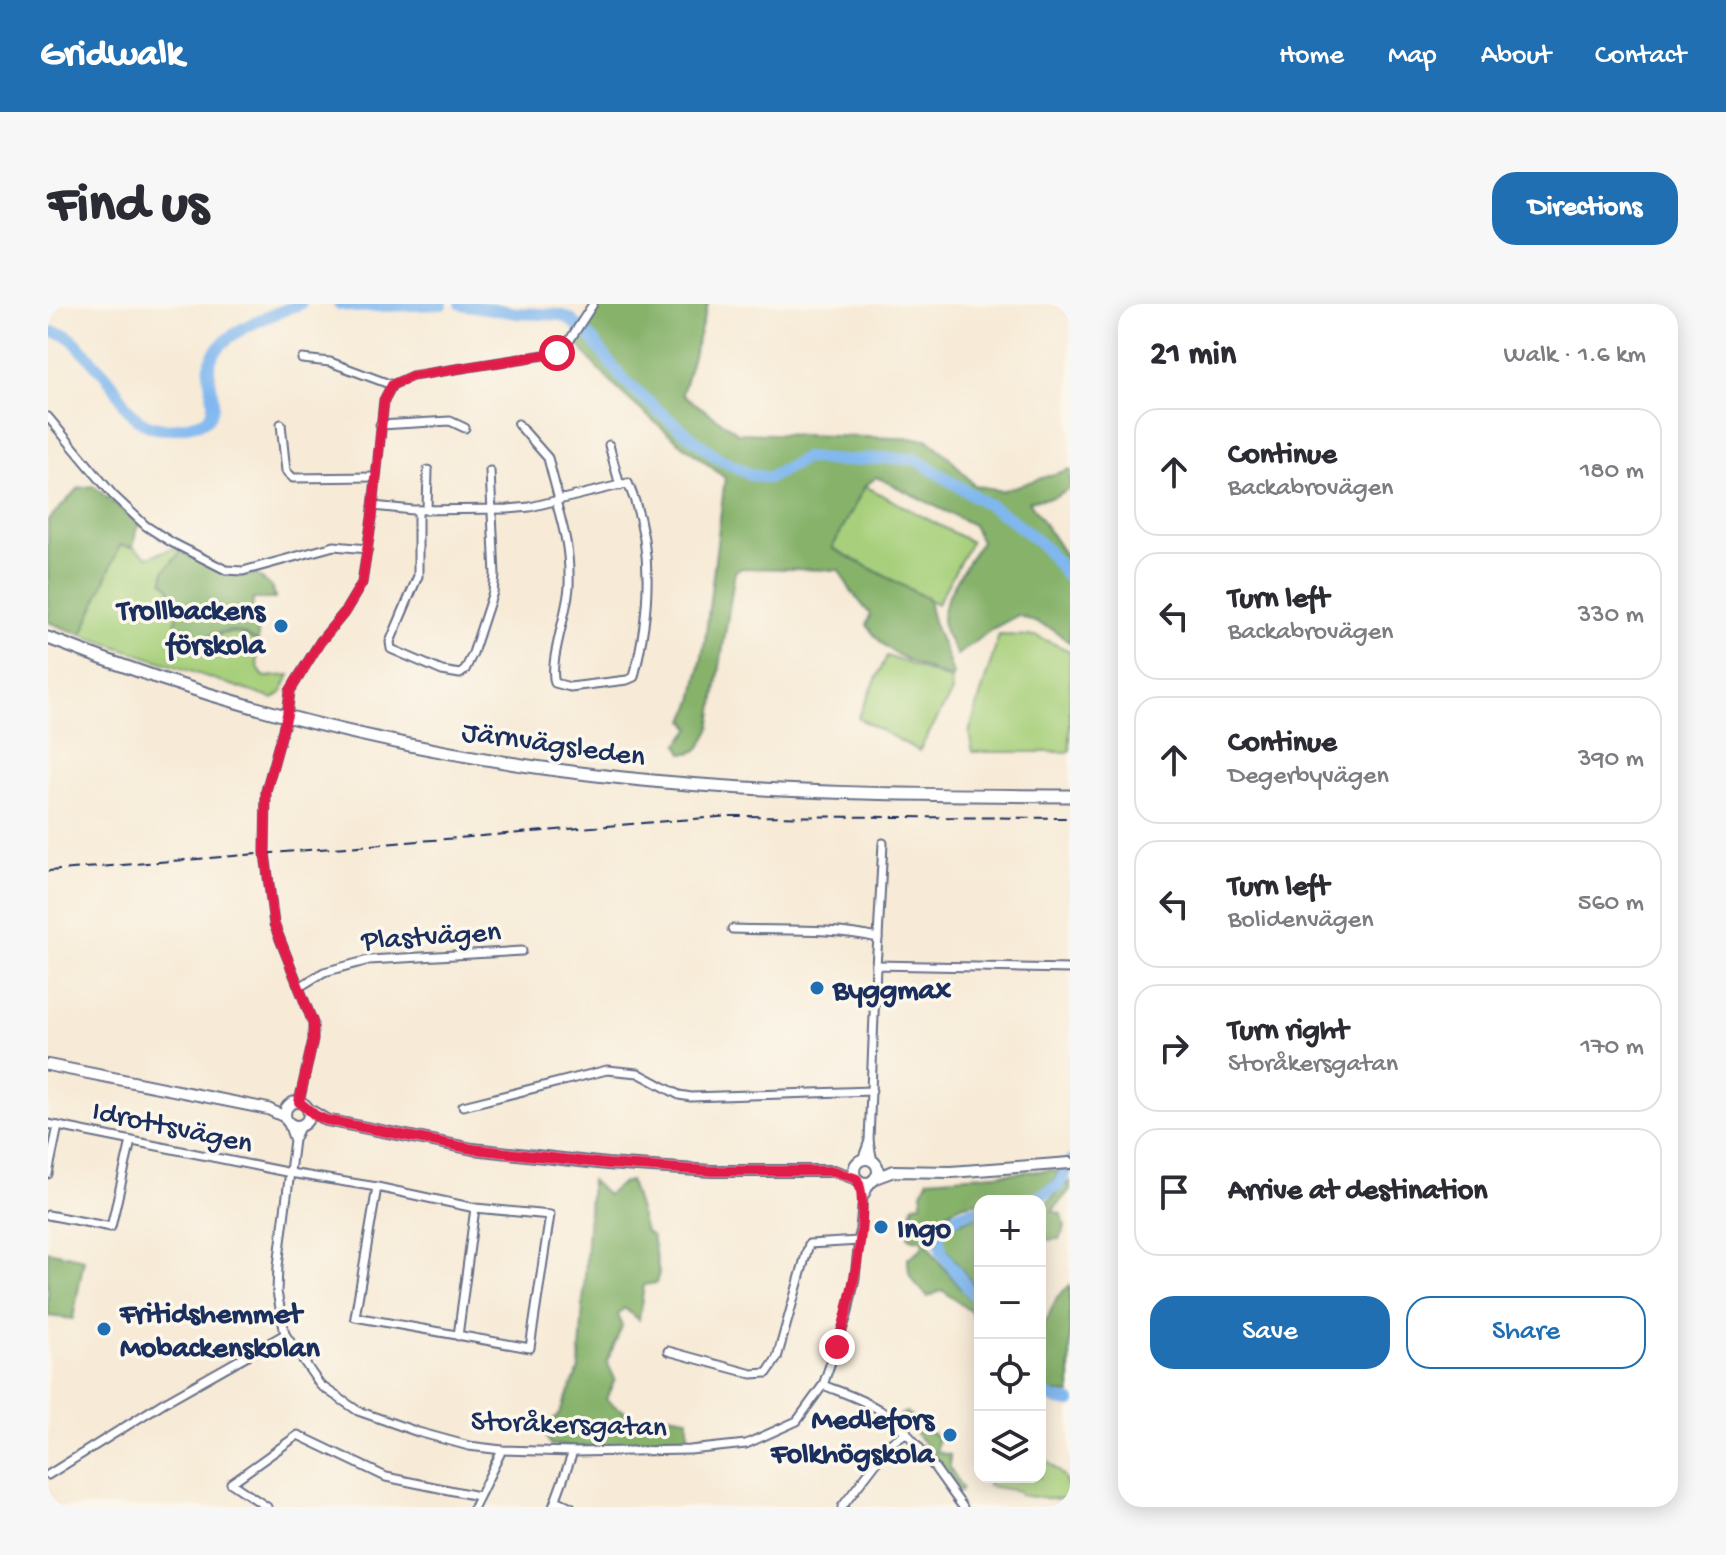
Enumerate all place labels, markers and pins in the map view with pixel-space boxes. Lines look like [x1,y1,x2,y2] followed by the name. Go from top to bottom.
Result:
[115,596,267,665] place label: Trollbackens förskola
[272,617,290,635] marker: Trollbackens förskola
[832,975,951,1010] place label: Byggmax
[808,979,826,997] marker: Byggmax
[897,1214,952,1249] place label: Ingo
[872,1218,890,1236] marker: Ingo
[119,1299,320,1368] place label: Fritidshemmet Mobackenskolan
[95,1320,113,1338] marker: Fritidshemmet Mobackenskolan
[770,1405,936,1474] place label: Medlefors Folkhögskola
[941,1426,959,1444] marker: Medlefors Folkhögskola

